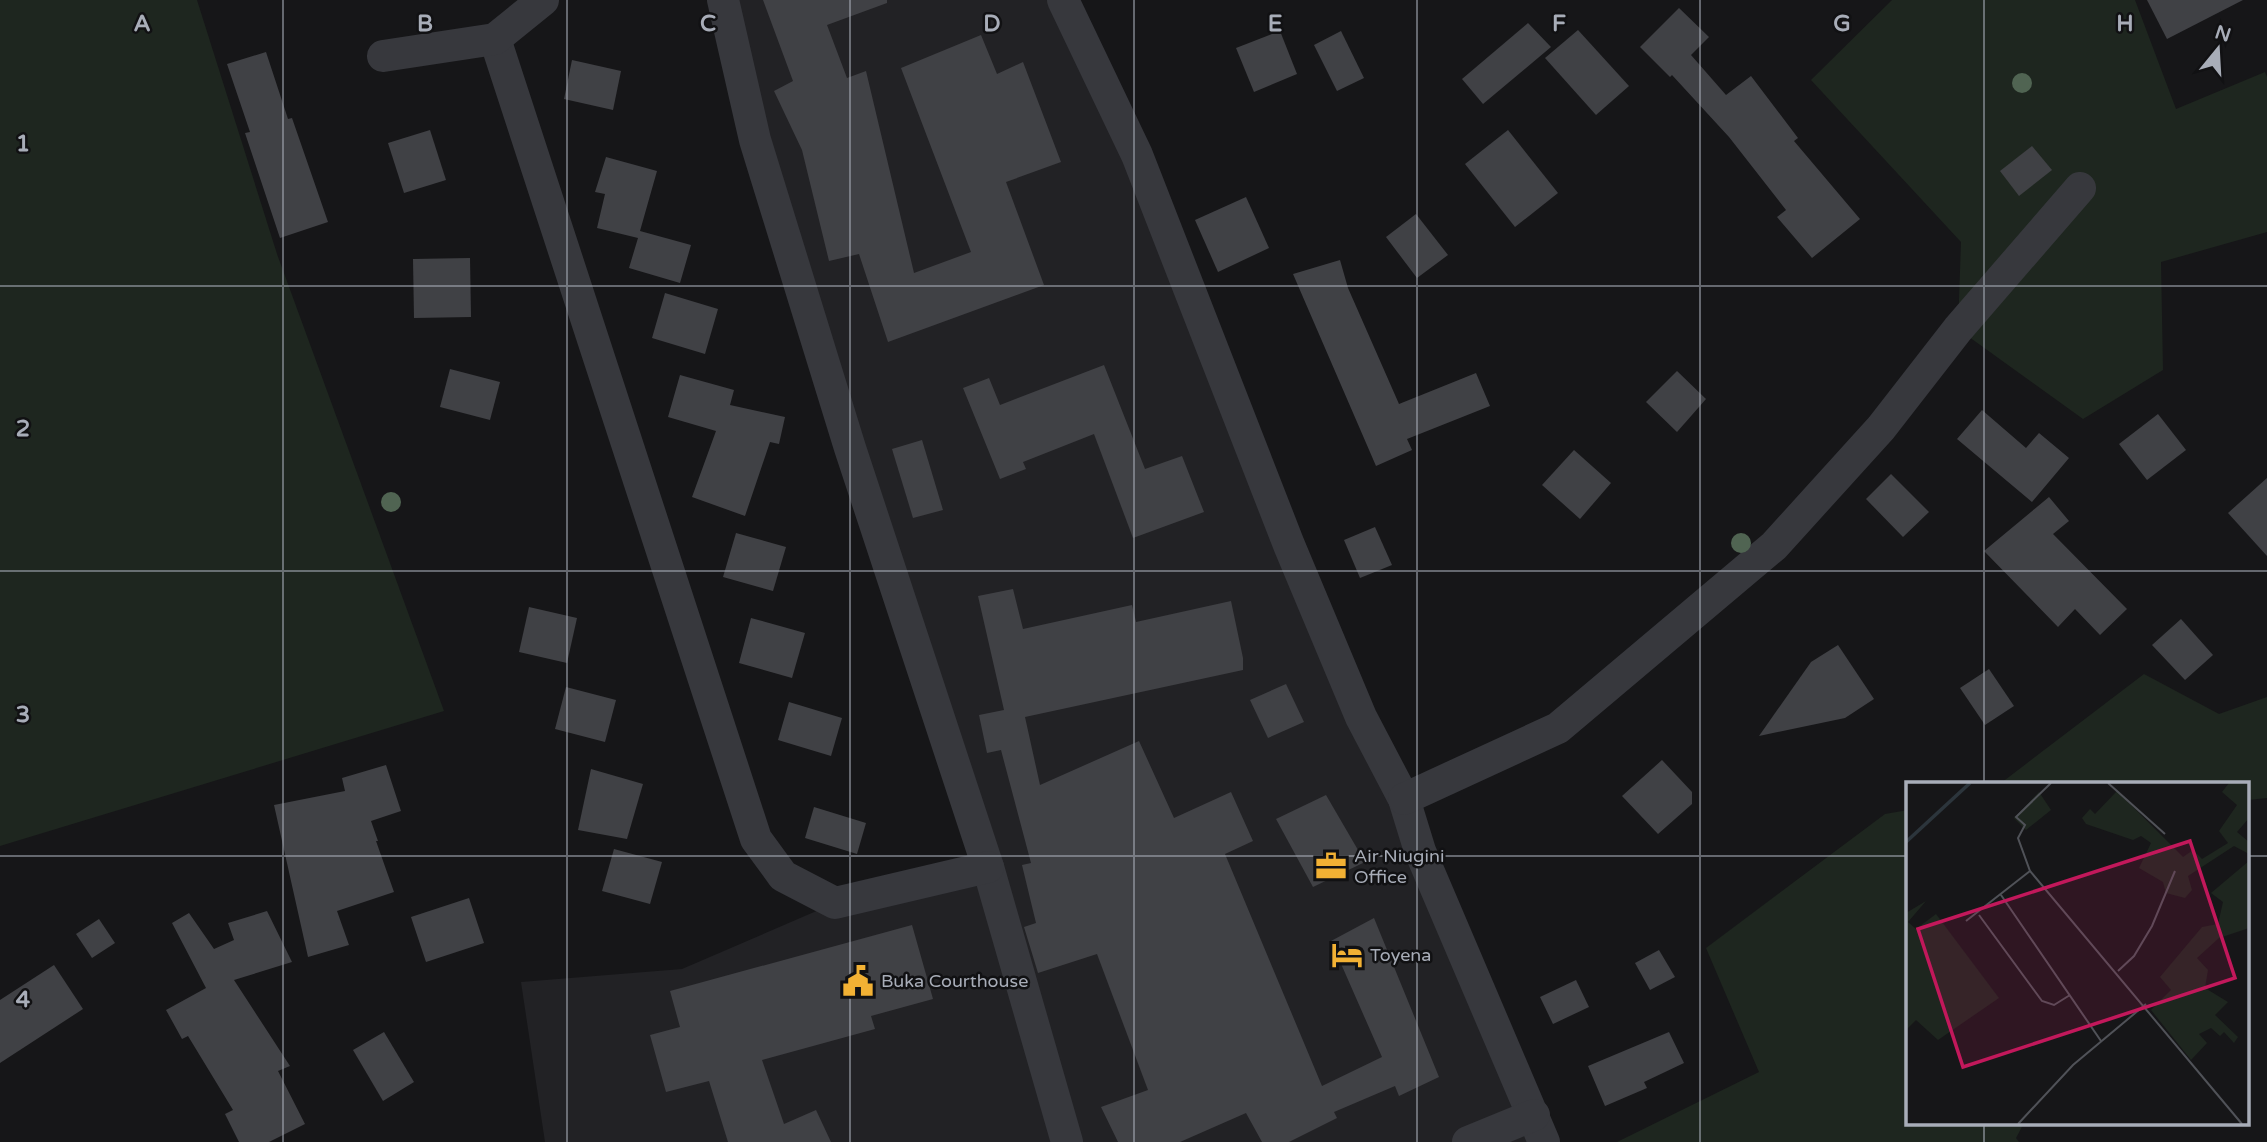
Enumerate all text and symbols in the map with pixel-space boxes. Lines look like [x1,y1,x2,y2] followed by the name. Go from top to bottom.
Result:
[133,10,151,38] text: A
[417,10,433,38] text: B
[700,10,716,38] text: C
[983,10,1001,38] text: D
[1268,10,1282,38] text: E
[1552,10,1566,38] text: F
[1833,10,1851,38] text: G
[2116,10,2134,38] text: H
[2183,14,2253,84] north arrow
[2212,21,2234,47] text: N
[16,130,30,158] text: 1
[16,415,30,443] text: 2
[16,701,30,729] text: 3
[1906,782,2250,1124] inset map
[1354,845,1444,888] place label: Air Niugini Office
[1314,849,1348,883] office icon: Air Niugini Office
[1330,938,1364,972] hotel icon: Toyena
[1370,944,1431,966] place label: Toyena
[841,964,875,998] public building icon: Buka Courthouse
[881,970,1028,992] place label: Buka Courthouse
[16,986,31,1014] text: 4

